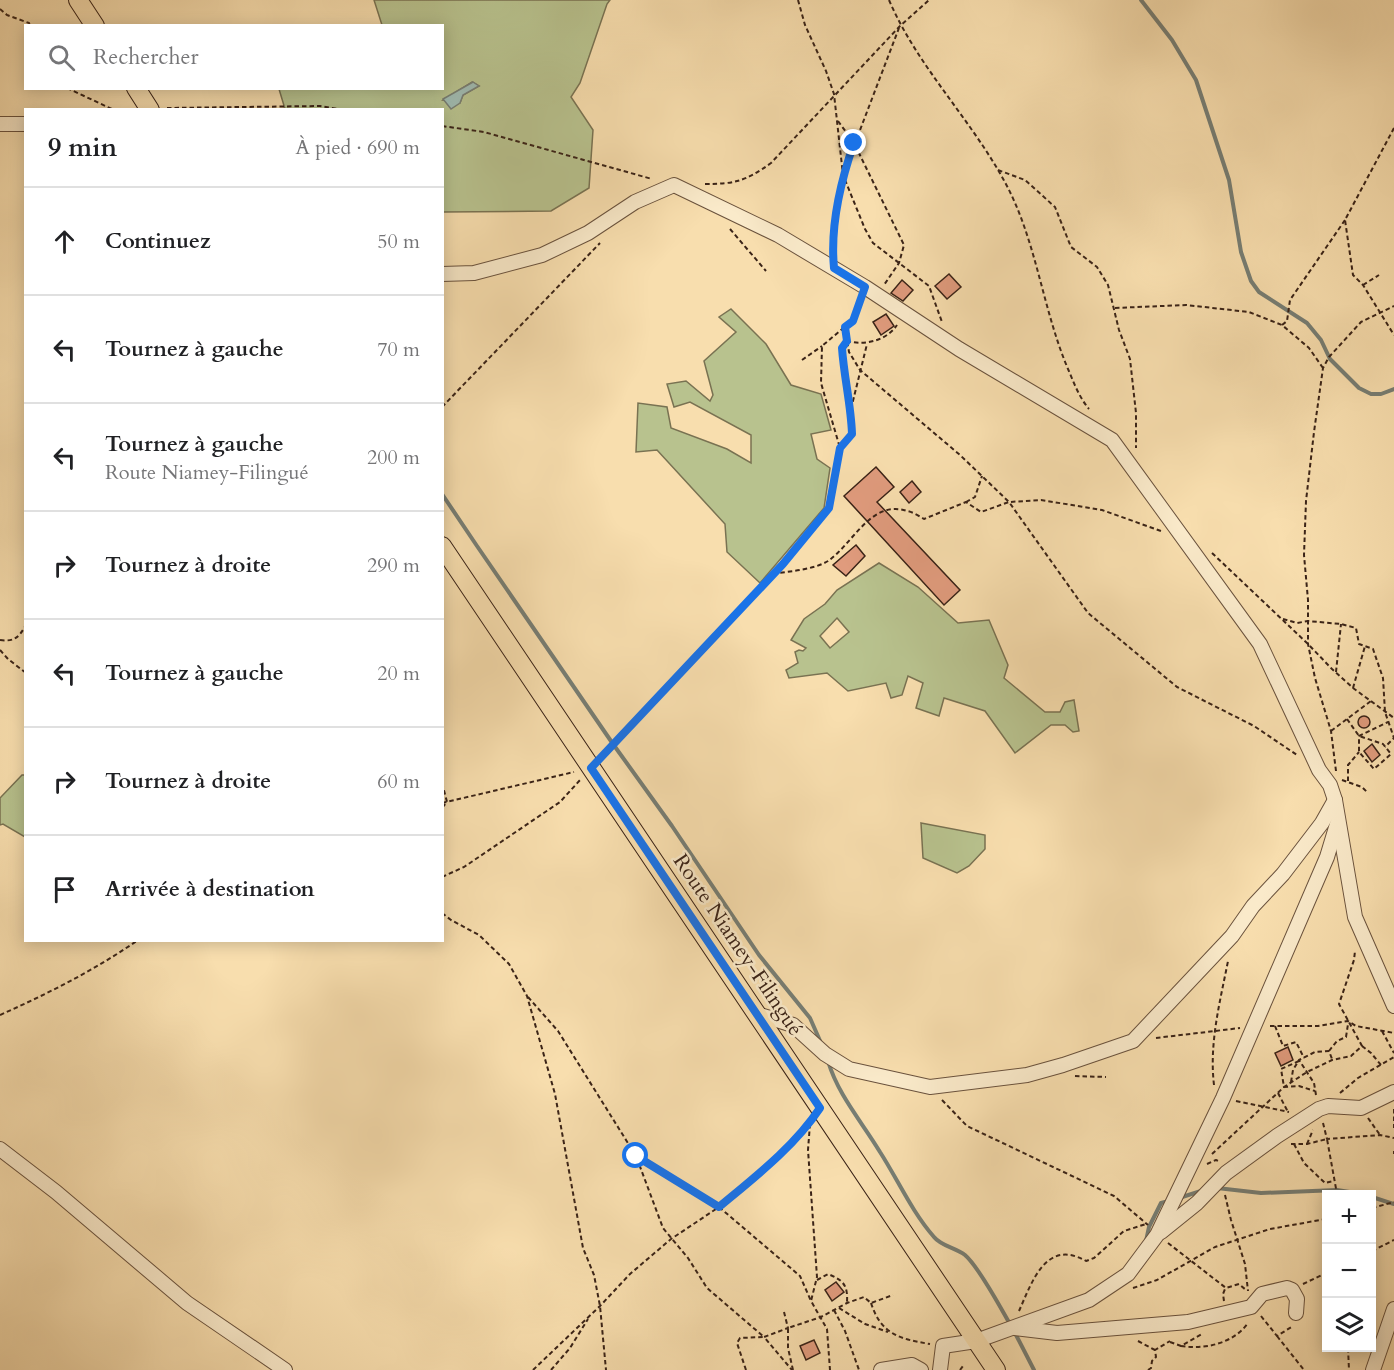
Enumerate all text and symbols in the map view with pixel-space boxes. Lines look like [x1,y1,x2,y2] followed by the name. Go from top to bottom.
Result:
[24,24,444,90] search box
[45,41,78,74] icon: search
[93,42,198,72] text: Rechercher
[840,129,866,155] route end
[48,130,117,165] text: 9 min
[296,134,420,161] text: À pied · 690 m
[48,225,81,258] icon: ahead
[105,226,211,256] text: Continuez
[377,228,420,255] text: 50 m
[48,333,81,366] icon: left
[105,334,284,364] text: Tournez à gauche
[377,336,420,363] text: 70 m
[105,429,284,459] text: Tournez à gauche
[48,441,81,474] icon: left
[367,444,420,471] text: 200 m
[105,459,309,486] text: Route Niamey-Filingué
[48,549,81,582] icon: right
[105,550,271,580] text: Tournez à droite
[367,552,420,579] text: 290 m
[48,657,81,690] icon: left
[105,658,284,688] text: Tournez à gauche
[377,660,420,687] text: 20 m
[48,765,81,798] icon: right
[105,766,271,796] text: Tournez à droite
[377,768,420,795] text: 60 m
[666,848,810,1042] street label: Route Niamey-Filingué
[48,873,81,906] icon: arrive
[105,874,315,904] text: Arrivée à destination
[622,1142,648,1168] route start
[1322,1190,1376,1352] map controls
[1322,1190,1376,1244] button: +
[1322,1244,1376,1298] button: −
[1322,1298,1376,1352] button: layers

